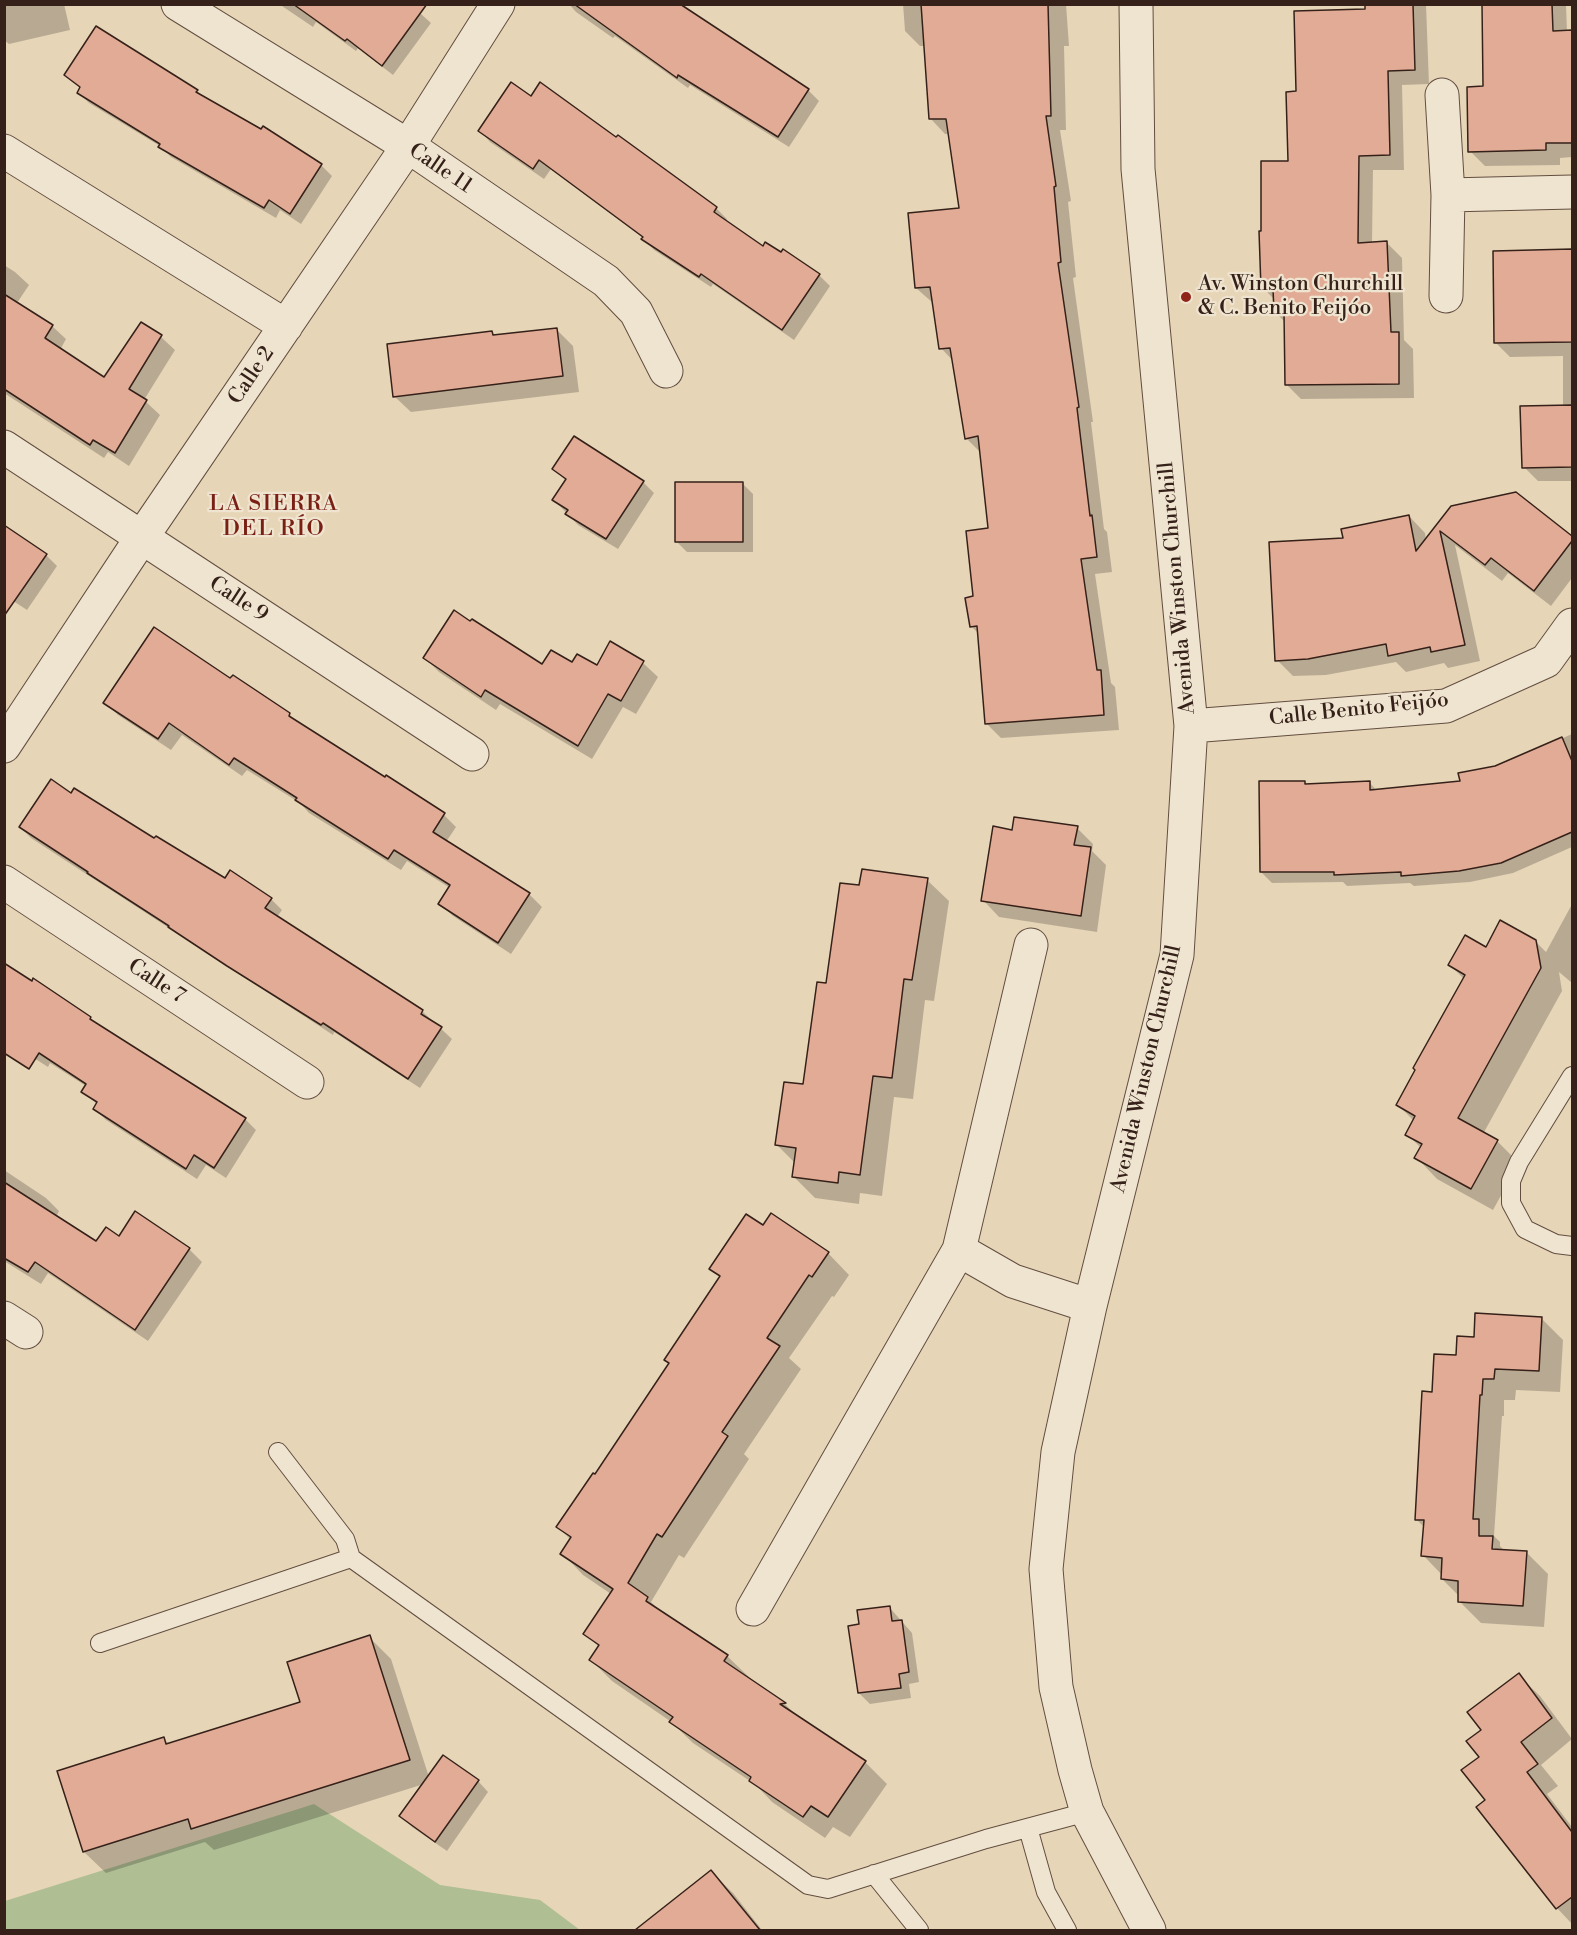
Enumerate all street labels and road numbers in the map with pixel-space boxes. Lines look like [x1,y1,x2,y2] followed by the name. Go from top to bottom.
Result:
[403,139,477,199] street label: Calle 11
[224,342,280,410] street label: Calle 2
[1154,461,1202,715] street label: Avenida Winston Churchill
[204,572,272,628] street label: Calle 9
[1268,688,1450,732] street label: Calle Benito Feijóo
[1106,943,1188,1195] street label: Avenida Winston Churchill
[123,954,189,1010] street label: Calle 7

